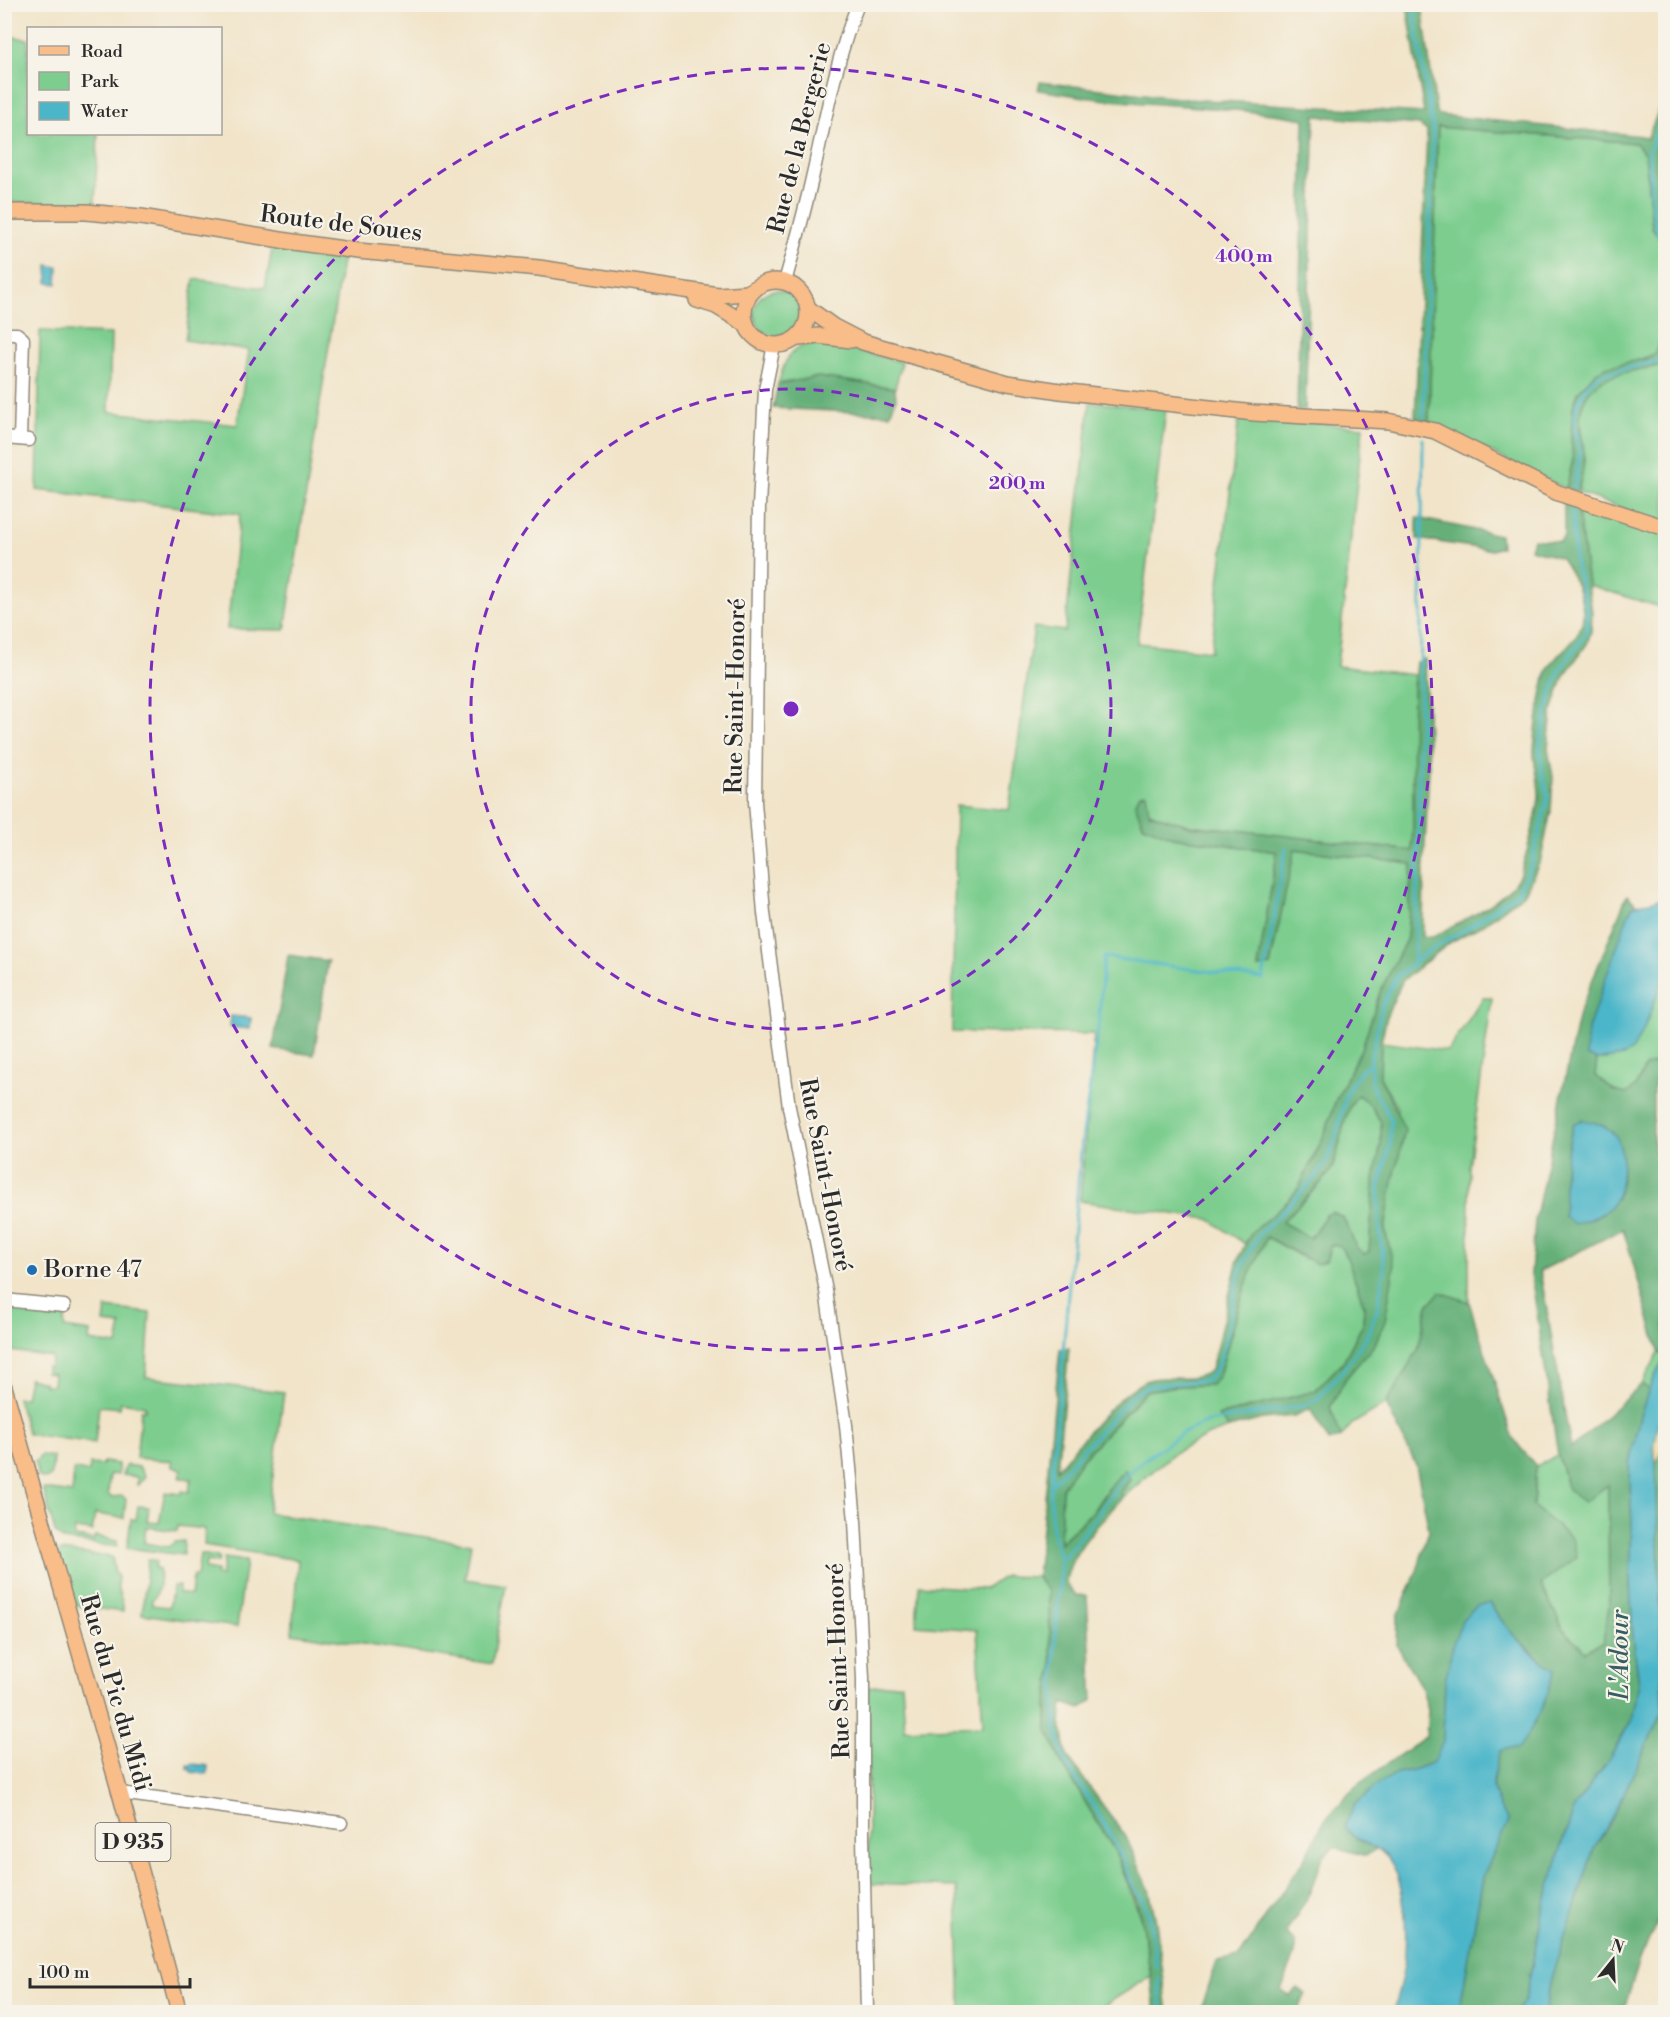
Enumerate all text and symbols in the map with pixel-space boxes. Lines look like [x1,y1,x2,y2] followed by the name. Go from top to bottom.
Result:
[27,27,222,135] legend
[762,39,838,237] street label: Rue de la Bergerie
[81,40,124,63] text: Road
[81,70,120,93] text: Park
[80,100,129,123] text: Water
[258,199,424,249] street label: Route de Soues
[1215,245,1273,268] text: 400 m
[989,472,1046,495] text: 200 m
[719,598,753,794] street label: Rue Saint-Honoré
[781,699,801,719] centre of rings
[792,1076,858,1274] street label: Rue Saint-Honoré
[43,1255,142,1285] place label: Borne 47
[25,1263,39,1277] marker: Borne 47
[821,1562,857,1760] street label: Rue Saint-Honoré
[72,1591,158,1795] street label: Rue du Pic du Midi
[1604,1609,1636,1701] water label: L'Adour
[96,1823,170,1861] road number: D 935
[1583,1930,1643,1990] north arrow
[1608,1935,1627,1958] text: N
[30,1951,190,1989] scale bar
[39,1961,90,1984] text: 100 m

